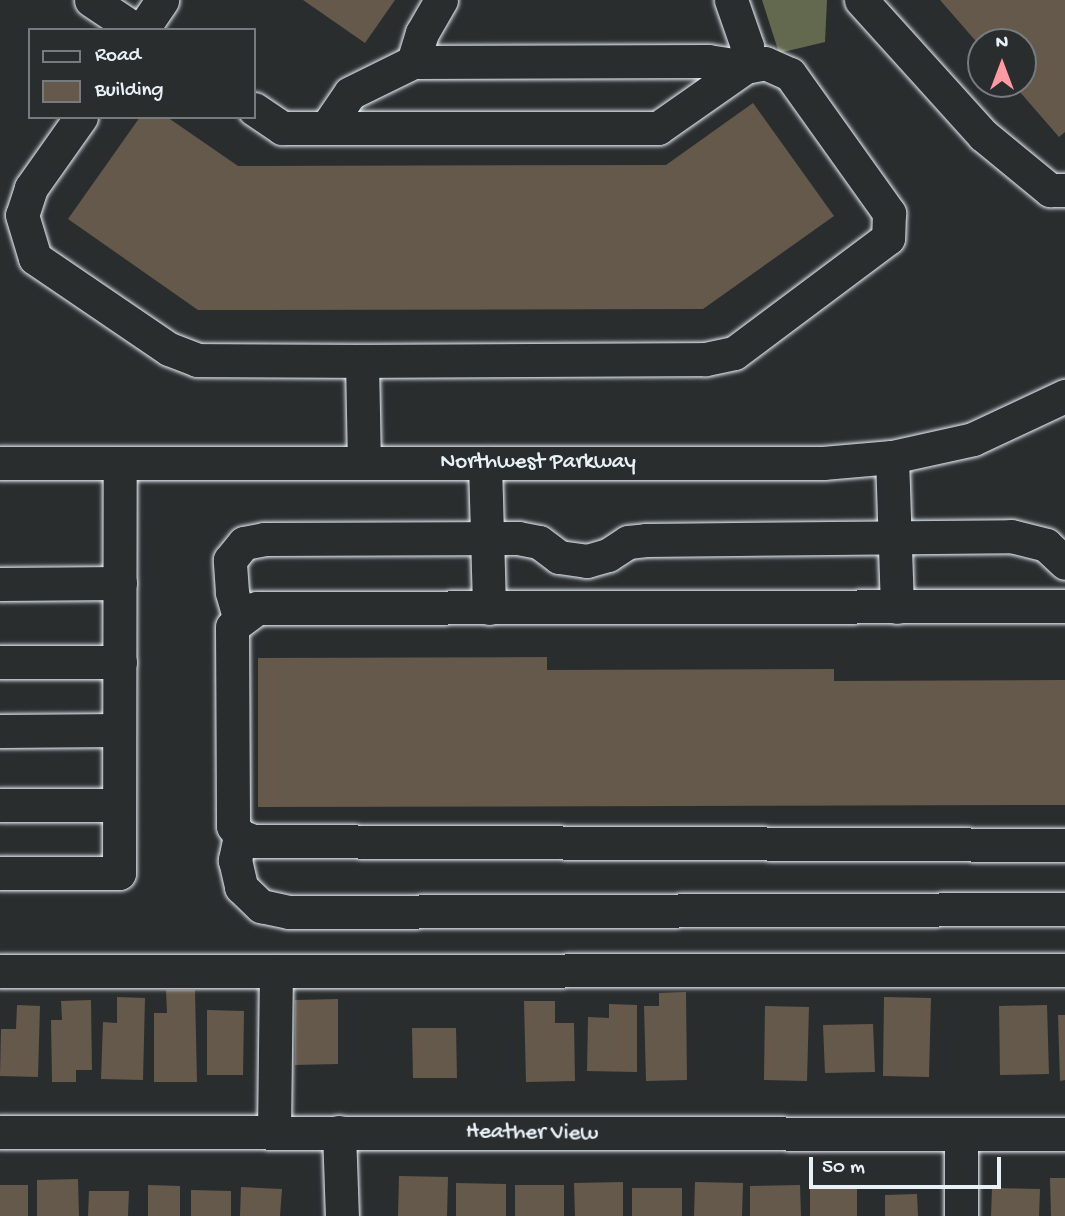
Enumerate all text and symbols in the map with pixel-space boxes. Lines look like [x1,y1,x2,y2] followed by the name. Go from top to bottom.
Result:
[28,28,256,119] legend
[967,28,1037,98] north arrow
[996,32,1008,55] text: N
[95,44,141,69] text: Road
[95,79,164,104] text: Building
[440,449,636,477] street label: Northwest Parkway
[466,1119,598,1149] street label: Heather View
[813,1142,1006,1186] scale bar
[822,1156,865,1181] text: 50 m

